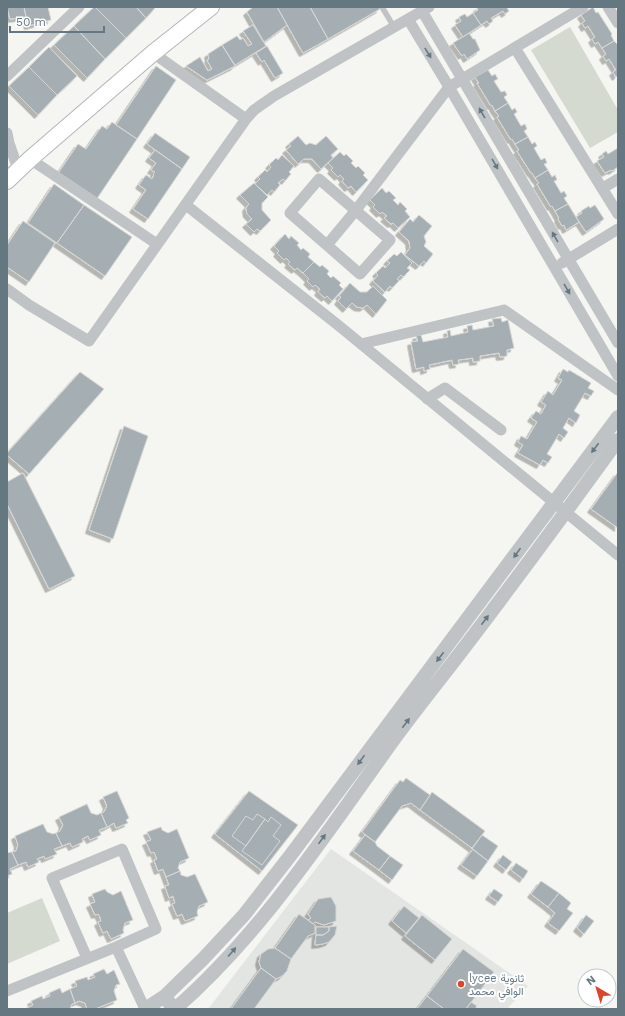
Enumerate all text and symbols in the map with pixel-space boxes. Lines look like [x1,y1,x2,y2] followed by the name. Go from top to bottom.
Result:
[10,8,104,34] scale bar
[16,15,46,29] text: 50 m
[425,47,432,59] one-way arrow
[478,108,486,118] one-way arrow
[491,159,498,170] one-way arrow
[551,231,558,243] one-way arrow
[564,283,571,295] one-way arrow
[591,443,599,454] one-way arrow
[513,547,521,558] one-way arrow
[481,614,489,625] one-way arrow
[435,651,444,662] one-way arrow
[402,718,411,729] one-way arrow
[357,755,365,766] one-way arrow
[317,834,326,845] one-way arrow
[227,947,237,957] one-way arrow
[577,968,617,1008] north arrow
[469,972,524,1001] place label: lycee ثانوية الوافي محمد
[584,973,598,988] text: N
[456,979,466,989] marker: lycee ثانوية الوافي محمد

